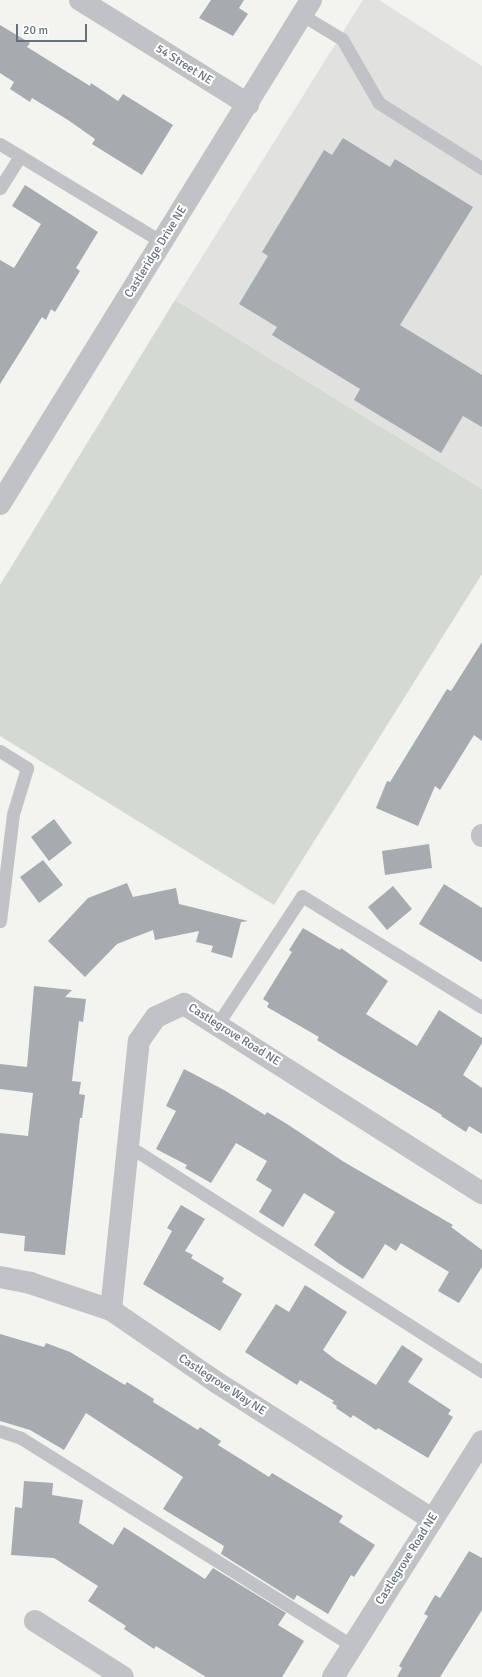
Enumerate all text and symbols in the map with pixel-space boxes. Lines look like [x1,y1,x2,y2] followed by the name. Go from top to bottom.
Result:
[18,16,89,42] scale bar
[23,23,48,38] text: 20 m
[153,42,215,88] street label: 54 Street NE
[122,203,190,301] street label: Castleridge Drive NE
[185,1001,283,1069] street label: Castlegrove Road NE
[175,1351,269,1419] street label: Castlegrove Way NE
[373,1510,441,1608] street label: Castlegrove Road NE

